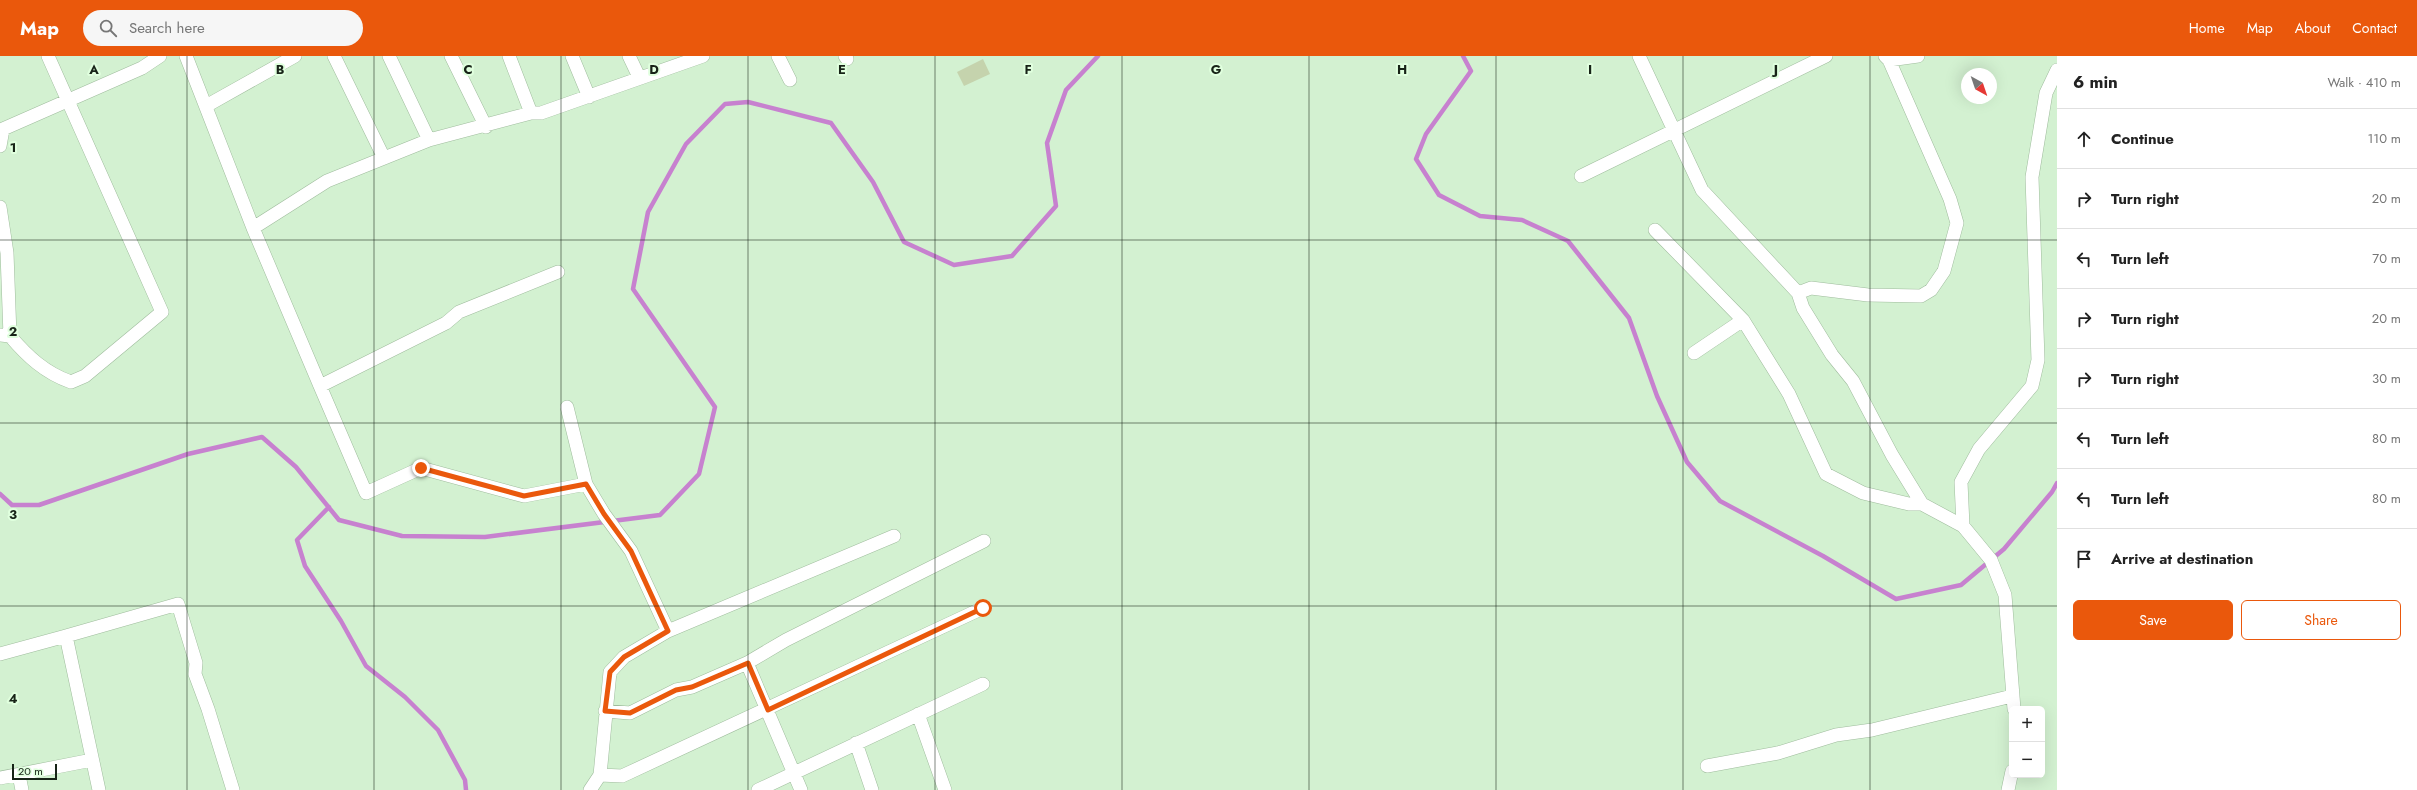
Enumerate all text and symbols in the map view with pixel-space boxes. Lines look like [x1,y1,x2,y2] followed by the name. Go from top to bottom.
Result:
[83,10,363,46] search box
[20,15,59,42] text: Map
[97,17,119,39] icon: search
[129,17,205,39] text: Search here
[2189,18,2225,38] text: Home
[2247,18,2273,38] text: Map
[2295,18,2330,38] text: About
[2352,18,2397,38] text: Contact
[88,60,99,79] text: A
[276,60,285,79] text: B
[463,60,473,79] text: C
[649,60,659,79] text: D
[838,60,846,79] text: E
[1024,60,1032,79] text: F
[1211,60,1222,79] text: G
[1397,60,1407,79] text: H
[1588,60,1592,79] text: I
[1771,60,1778,79] text: J
[1961,68,1997,104] north arrow
[2073,70,2118,94] text: 6 min
[2327,73,2401,92] text: Walk · 410 m
[2073,128,2095,150] icon: ahead
[2111,128,2174,150] text: Continue
[2367,129,2401,148] text: 110 m
[10,138,16,157] text: 1
[2073,188,2095,210] icon: right
[2111,188,2179,210] text: Turn right
[2372,189,2401,208] text: 20 m
[2073,248,2095,270] icon: left
[2111,248,2169,270] text: Turn left
[2372,249,2401,268] text: 70 m
[2073,308,2095,330] icon: right
[2111,308,2179,330] text: Turn right
[2372,309,2401,328] text: 20 m
[9,322,17,341] text: 2
[2073,368,2095,390] icon: right
[2111,368,2179,390] text: Turn right
[2372,369,2401,388] text: 30 m
[2073,428,2095,450] icon: left
[2111,428,2169,450] text: Turn left
[2372,429,2401,448] text: 80 m
[412,459,430,477] route end
[2073,488,2095,510] icon: left
[2111,488,2169,510] text: Turn left
[2372,489,2401,508] text: 80 m
[9,505,17,524] text: 3
[2073,548,2095,570] icon: arrive
[2111,548,2253,570] text: Arrive at destination
[974,599,992,617] route start
[2073,600,2233,640] button: Save
[2241,600,2401,640] button: Share
[8,689,18,708] text: 4
[2009,706,2045,778] map controls
[2009,706,2045,742] button: +
[2009,742,2045,778] button: −
[12,762,57,781] scale bar
[18,763,43,779] text: 20 m

